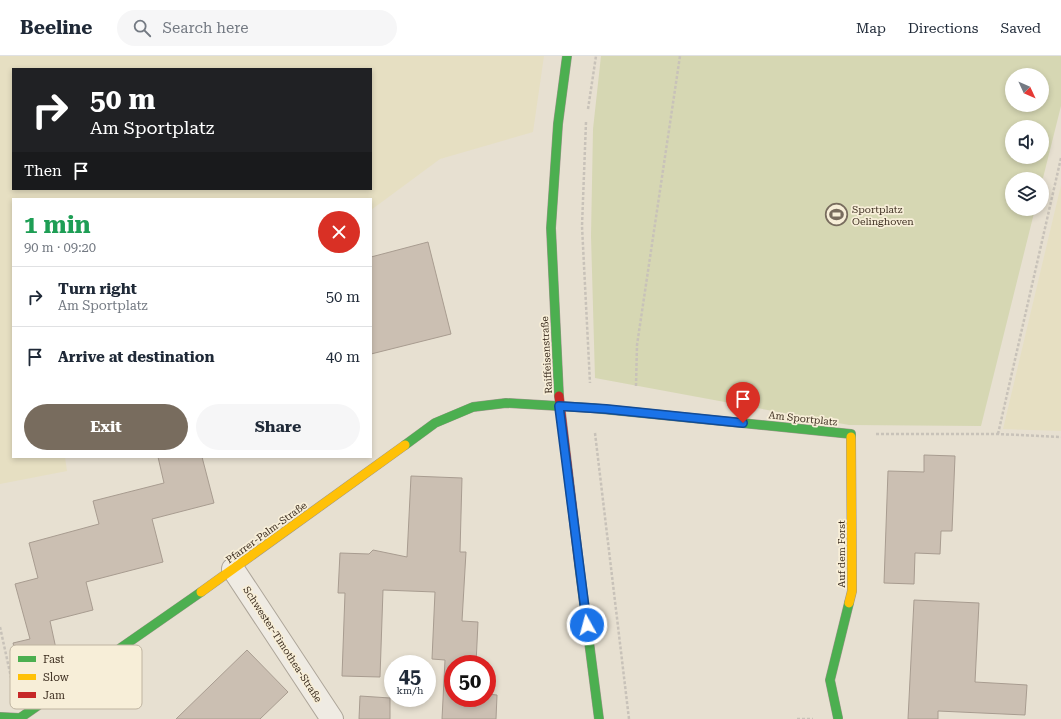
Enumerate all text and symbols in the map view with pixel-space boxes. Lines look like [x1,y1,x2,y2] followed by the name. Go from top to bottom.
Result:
[117,10,397,46] search box
[20,16,93,39] text: Beeline
[131,17,153,39] icon: search
[163,19,248,37] text: Search here
[856,20,886,36] text: Map
[908,20,978,36] text: Directions
[1000,20,1041,36] text: Saved
[1005,68,1049,112] north arrow
[1005,68,1049,216] map controls
[90,83,155,116] text: 50 m
[24,84,76,136] icon: right
[90,117,214,138] text: Am Sportplatz
[1005,120,1049,164] button: sound
[70,160,92,182] icon: arrive
[24,162,62,180] text: Then
[1005,172,1049,216] button: layers
[823,202,849,228] sports icon: Sportplatz Oelinghoven
[852,204,914,227] place label: Sportplatz Oelinghoven
[24,211,91,239] text: 1 min
[318,211,360,253] button: close
[24,240,96,255] text: 90 m · 09:20
[58,280,137,298] text: Turn right
[24,286,46,308] icon: right
[326,288,360,306] text: 50 m
[58,298,148,313] text: Am Sportplatz
[539,315,554,394] street label: Raiffeisenstraße
[24,346,46,368] icon: arrive
[58,348,214,366] text: Arrive at destination
[326,348,360,366] text: 40 m
[726,382,760,423] pin
[732,388,754,410] icon: arrive
[24,404,188,450] button: Exit
[196,404,360,450] button: Share
[768,409,838,428] street label: Am Sportplatz
[224,499,309,565] street label: Pfarrer-Palm-Straße
[836,520,847,588] street label: Auf dem Forst
[241,584,324,705] street label: Schwester-Timothea-Straße
[566,604,608,646] position arrow
[10,645,142,709] legend
[43,653,64,666] text: Fast
[444,655,496,707] speed limit sign: 50
[399,664,421,688] text: 45
[43,671,70,684] text: Slow
[397,685,423,696] text: km/h
[43,689,65,702] text: Jam

